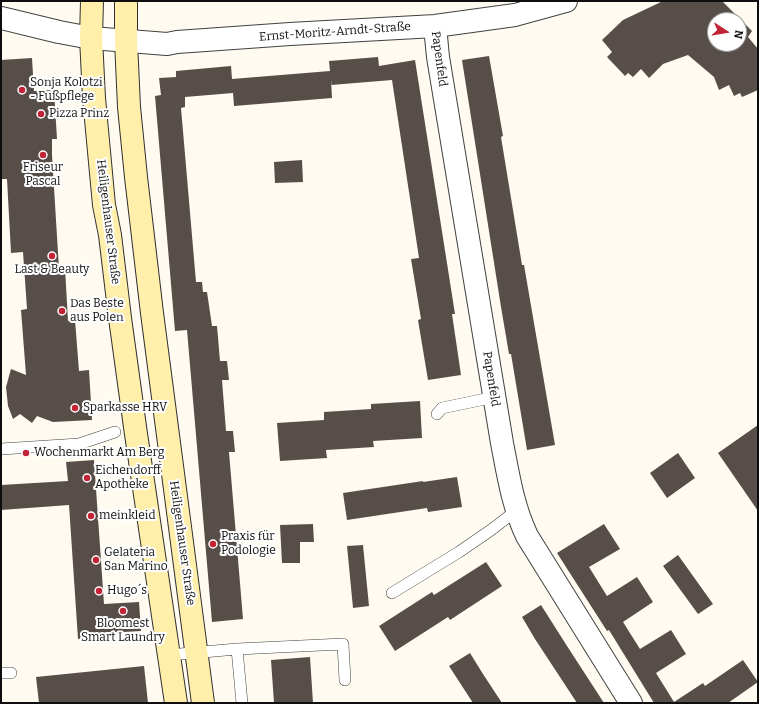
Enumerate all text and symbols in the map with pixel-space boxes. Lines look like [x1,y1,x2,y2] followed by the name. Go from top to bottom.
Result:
[707,12,747,52] north arrow
[259,20,411,44] street label: Ernst-Moritz-Arndt-Straße
[731,29,745,40] text: N
[428,30,450,88] street label: Papenfeld
[30,76,103,104] place label: Sonja Kolotzi - Fußpflege
[17,85,27,95] marker: Sonja Kolotzi - Fußpflege
[49,107,109,121] place label: Pizza Prinz
[36,109,46,119] marker: Pizza Prinz
[38,150,48,160] marker: Friseur Pascal
[93,159,123,285] street label: Heiligenhauser Straße
[23,161,63,189] place label: Friseur Pascal
[47,251,57,261] marker: Last & Beauty
[15,263,89,277] place label: Last & Beauty
[70,297,124,325] place label: Das Beste aus Polen
[57,306,67,316] marker: Das Beste aus Polen
[480,350,502,408] street label: Papenfeld
[83,401,167,415] place label: Sparkasse HRV
[70,403,80,413] marker: Sparkasse HRV
[34,446,164,460] place label: Wochenmarkt Am Berg
[21,448,31,458] marker: Wochenmarkt Am Berg
[95,464,161,492] place label: Eichendorff Apotheke
[82,473,92,483] marker: Eichendorff Apotheke
[166,480,198,606] street label: Heiligenhauser Straße
[99,509,155,523] place label: meinkleid
[86,511,96,521] marker: meinkleid
[221,530,276,558] place label: Praxis für Podologie
[208,539,218,549] marker: Praxis für Podologie
[104,546,168,574] place label: Gelateria San Marino
[91,555,101,565] marker: Gelateria San Marino
[107,584,147,598] place label: Hugo´s
[94,586,104,596] marker: Hugo´s
[118,606,128,616] marker: Bloomest Smart Laundry
[81,617,165,645] place label: Bloomest Smart Laundry

